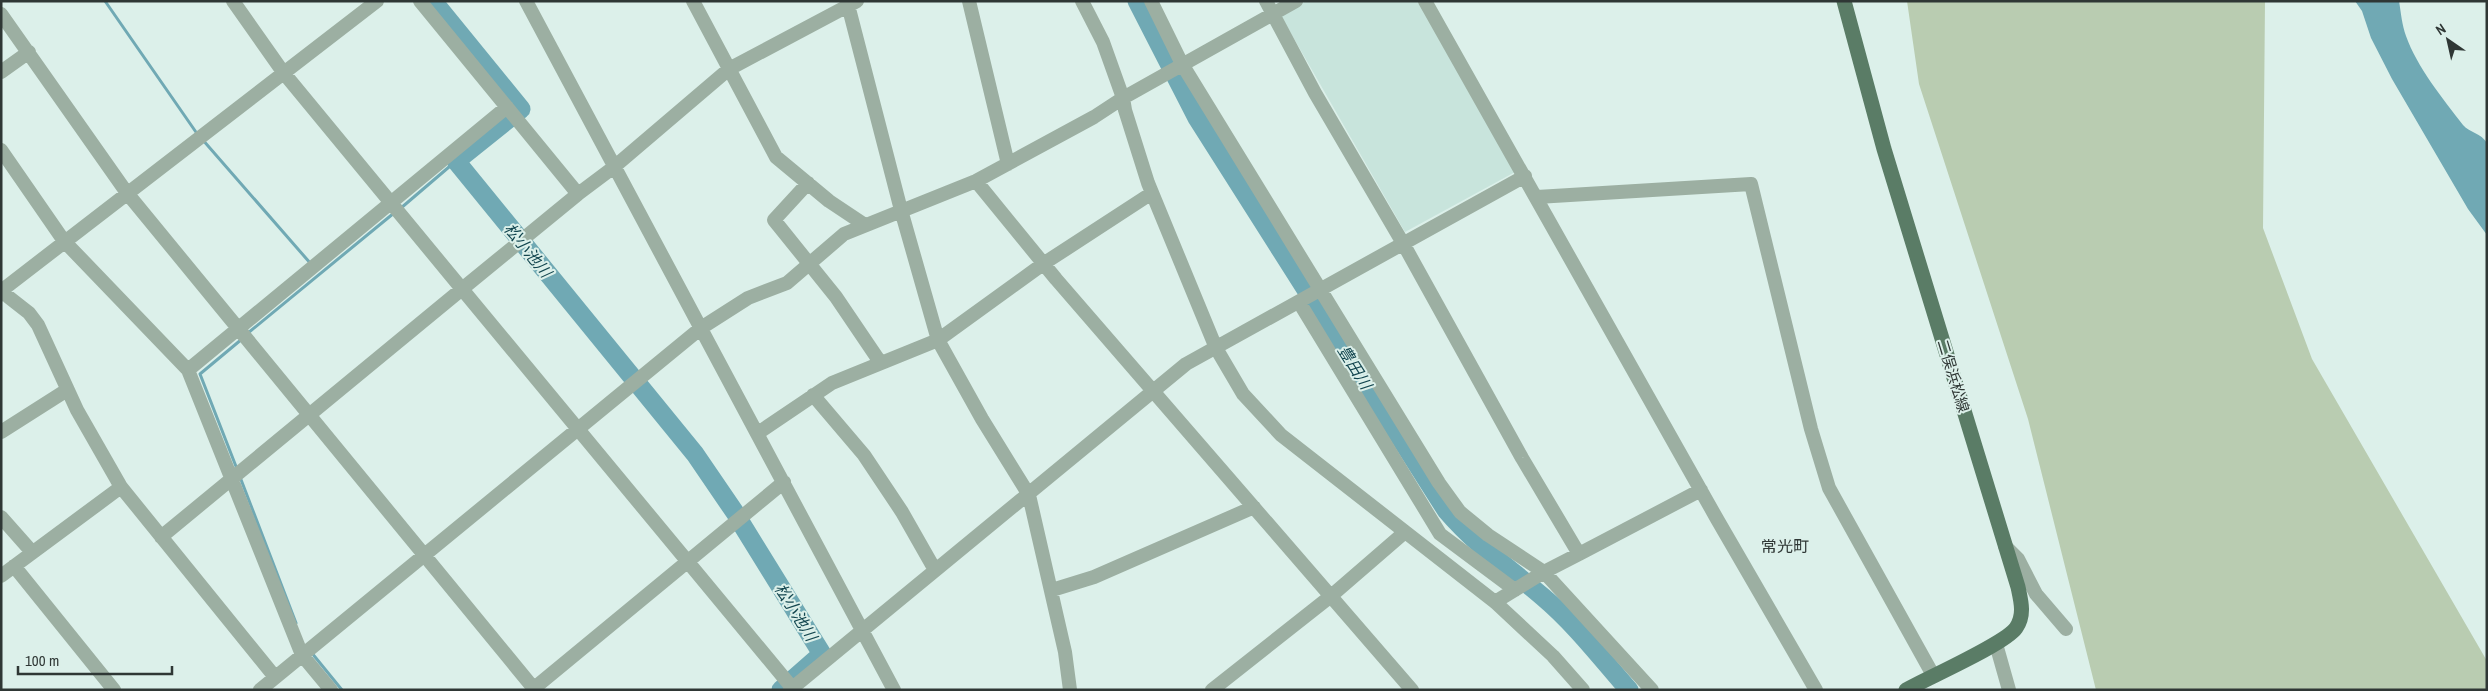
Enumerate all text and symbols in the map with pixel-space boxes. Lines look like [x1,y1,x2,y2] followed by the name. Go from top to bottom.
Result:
[2423,15,2473,65] north arrow
[2432,19,2449,39] text: N
[499,218,558,283] water label: 松小池川
[1932,337,1974,415] street label: 二俣浜松線
[1333,341,1378,395] water label: 豊田川
[1761,535,1809,557] district label: 常光町
[770,579,823,647] water label: 松小池川
[18,644,171,676] scale bar
[25,650,59,671] text: 100 m

